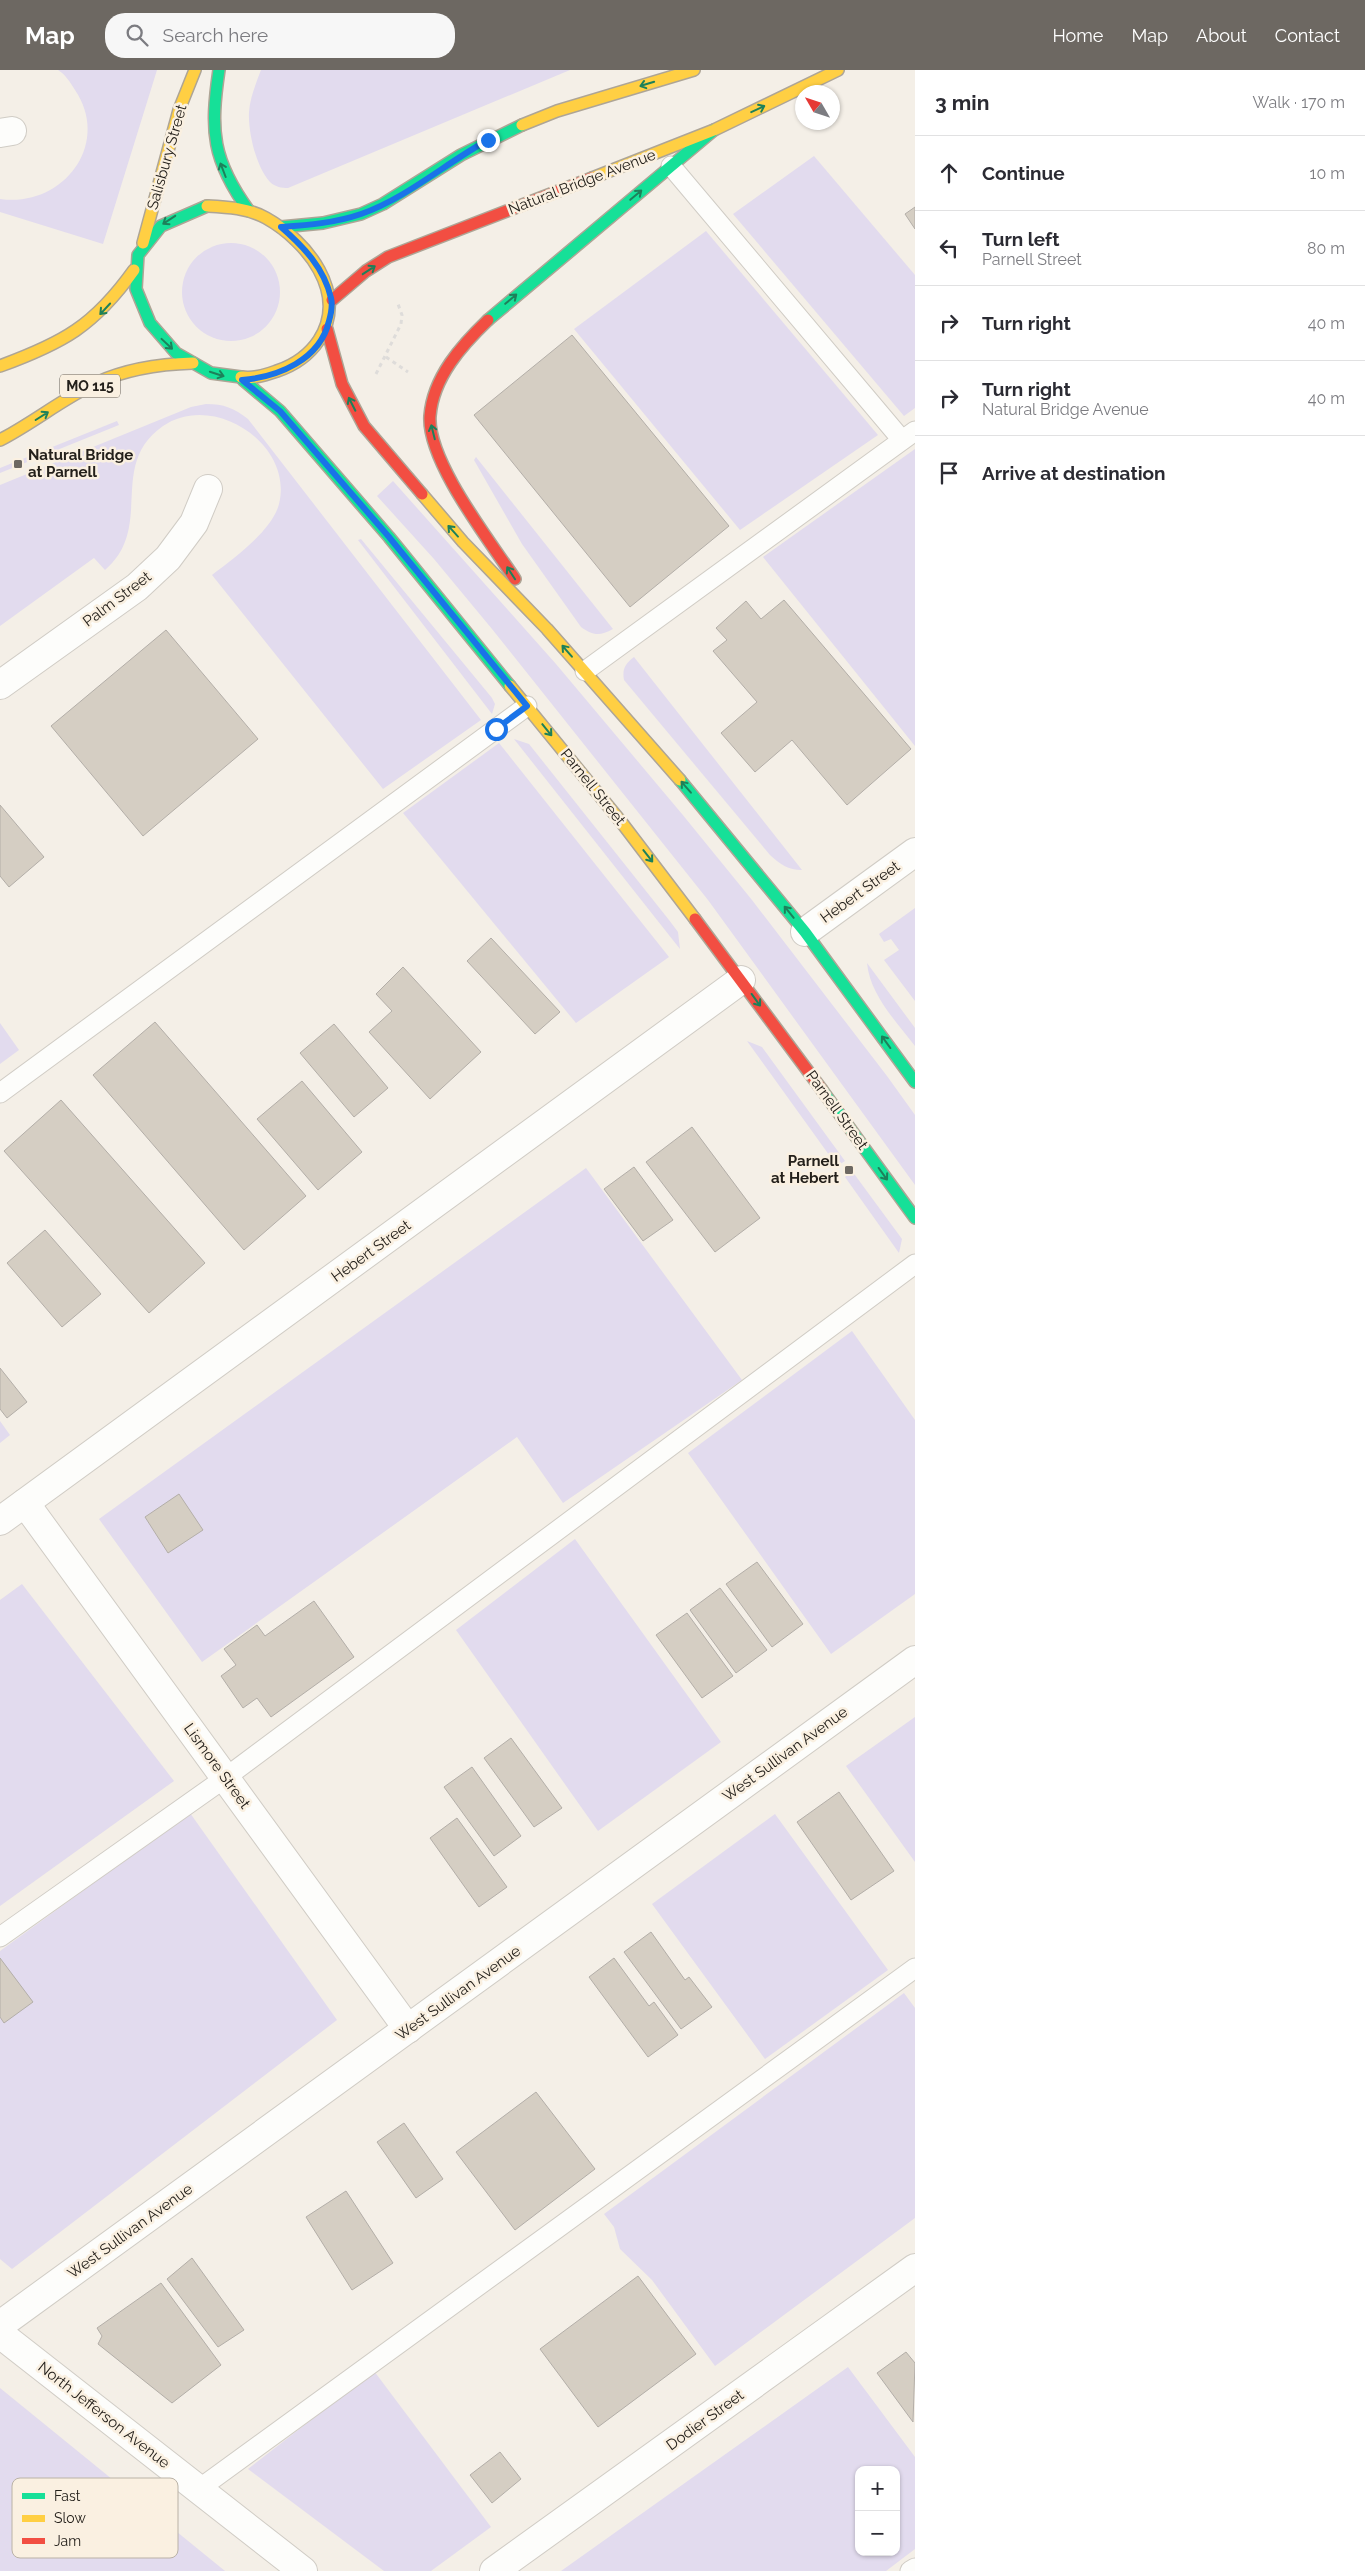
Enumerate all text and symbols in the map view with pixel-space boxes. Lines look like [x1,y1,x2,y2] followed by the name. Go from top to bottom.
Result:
[105,13,455,58] search box
[25,21,75,50] text: Map
[123,21,151,49] icon: search
[163,24,268,46] text: Search here
[1052,25,1103,46] text: Home
[1131,25,1168,46] text: Map
[1196,25,1247,46] text: About
[1275,25,1340,46] text: Contact
[640,80,656,90] one-way arrow
[795,85,840,130] north arrow
[935,90,989,115] text: 3 min
[1253,93,1345,112] text: Walk · 170 m
[143,102,191,212] street label: Salisbury Street
[750,104,765,113] one-way arrow
[477,129,500,152] route end
[506,146,658,218] street label: Natural Bridge Avenue
[935,159,963,187] icon: ahead
[982,162,1065,184] text: Continue
[218,163,227,178] one-way arrow
[1310,164,1345,183] text: 10 m
[630,189,643,200] one-way arrow
[162,216,176,226] one-way arrow
[982,228,1059,250] text: Turn left
[935,234,963,262] icon: left
[1307,239,1345,258] text: 80 m
[982,250,1082,269] text: Parnell Street
[362,264,376,274] one-way arrow
[505,293,518,304] one-way arrow
[99,302,111,315] one-way arrow
[935,309,963,337] icon: right
[982,312,1071,334] text: Turn right
[1308,314,1345,333] text: 40 m
[160,338,173,349] one-way arrow
[209,369,225,379] one-way arrow
[60,374,120,398] road number: MO 115
[982,378,1071,400] text: Turn right
[935,384,963,412] icon: right
[1308,389,1345,408] text: 40 m
[346,397,356,412] one-way arrow
[982,400,1149,419] text: Natural Bridge Avenue
[35,410,49,420] one-way arrow
[427,425,437,441] one-way arrow
[28,446,133,481] place label: Natural Bridge at Parnell
[12,458,24,470] marker: Natural Bridge at Parnell
[935,459,963,487] icon: arrive
[982,462,1166,484] text: Arrive at destination
[447,524,459,537] one-way arrow
[506,567,516,581] one-way arrow
[79,568,155,630] street label: Palm Street
[561,645,573,658] one-way arrow
[485,718,508,741] route start
[541,723,552,736] one-way arrow
[557,745,629,829] street label: Parnell Street
[680,780,692,793] one-way arrow
[643,849,654,862] one-way arrow
[817,857,903,927] street label: Hebert Street
[784,905,794,919] one-way arrow
[751,993,762,1006] one-way arrow
[881,1035,891,1049] one-way arrow
[802,1067,872,1153] street label: Parnell Street
[771,1152,839,1187] place label: Parnell at Hebert
[843,1164,855,1176] marker: Parnell at Hebert
[878,1167,888,1181] one-way arrow
[328,1216,414,1286] street label: Hebert Street
[719,1703,851,1805] street label: West Sullivan Avenue
[180,1720,254,1812] street label: Lismore Street
[392,1942,524,2044] street label: West Sullivan Avenue
[64,2180,196,2282] street label: West Sullivan Avenue
[35,2358,174,2472] street label: North Jefferson Avenue
[663,2386,747,2454] street label: Dodier Street
[855,2466,900,2556] map controls
[855,2466,900,2511] button: +
[12,2478,178,2558] legend
[54,2488,81,2504] text: Fast
[54,2510,86,2526] text: Slow
[855,2511,900,2556] button: −
[54,2533,81,2549] text: Jam

